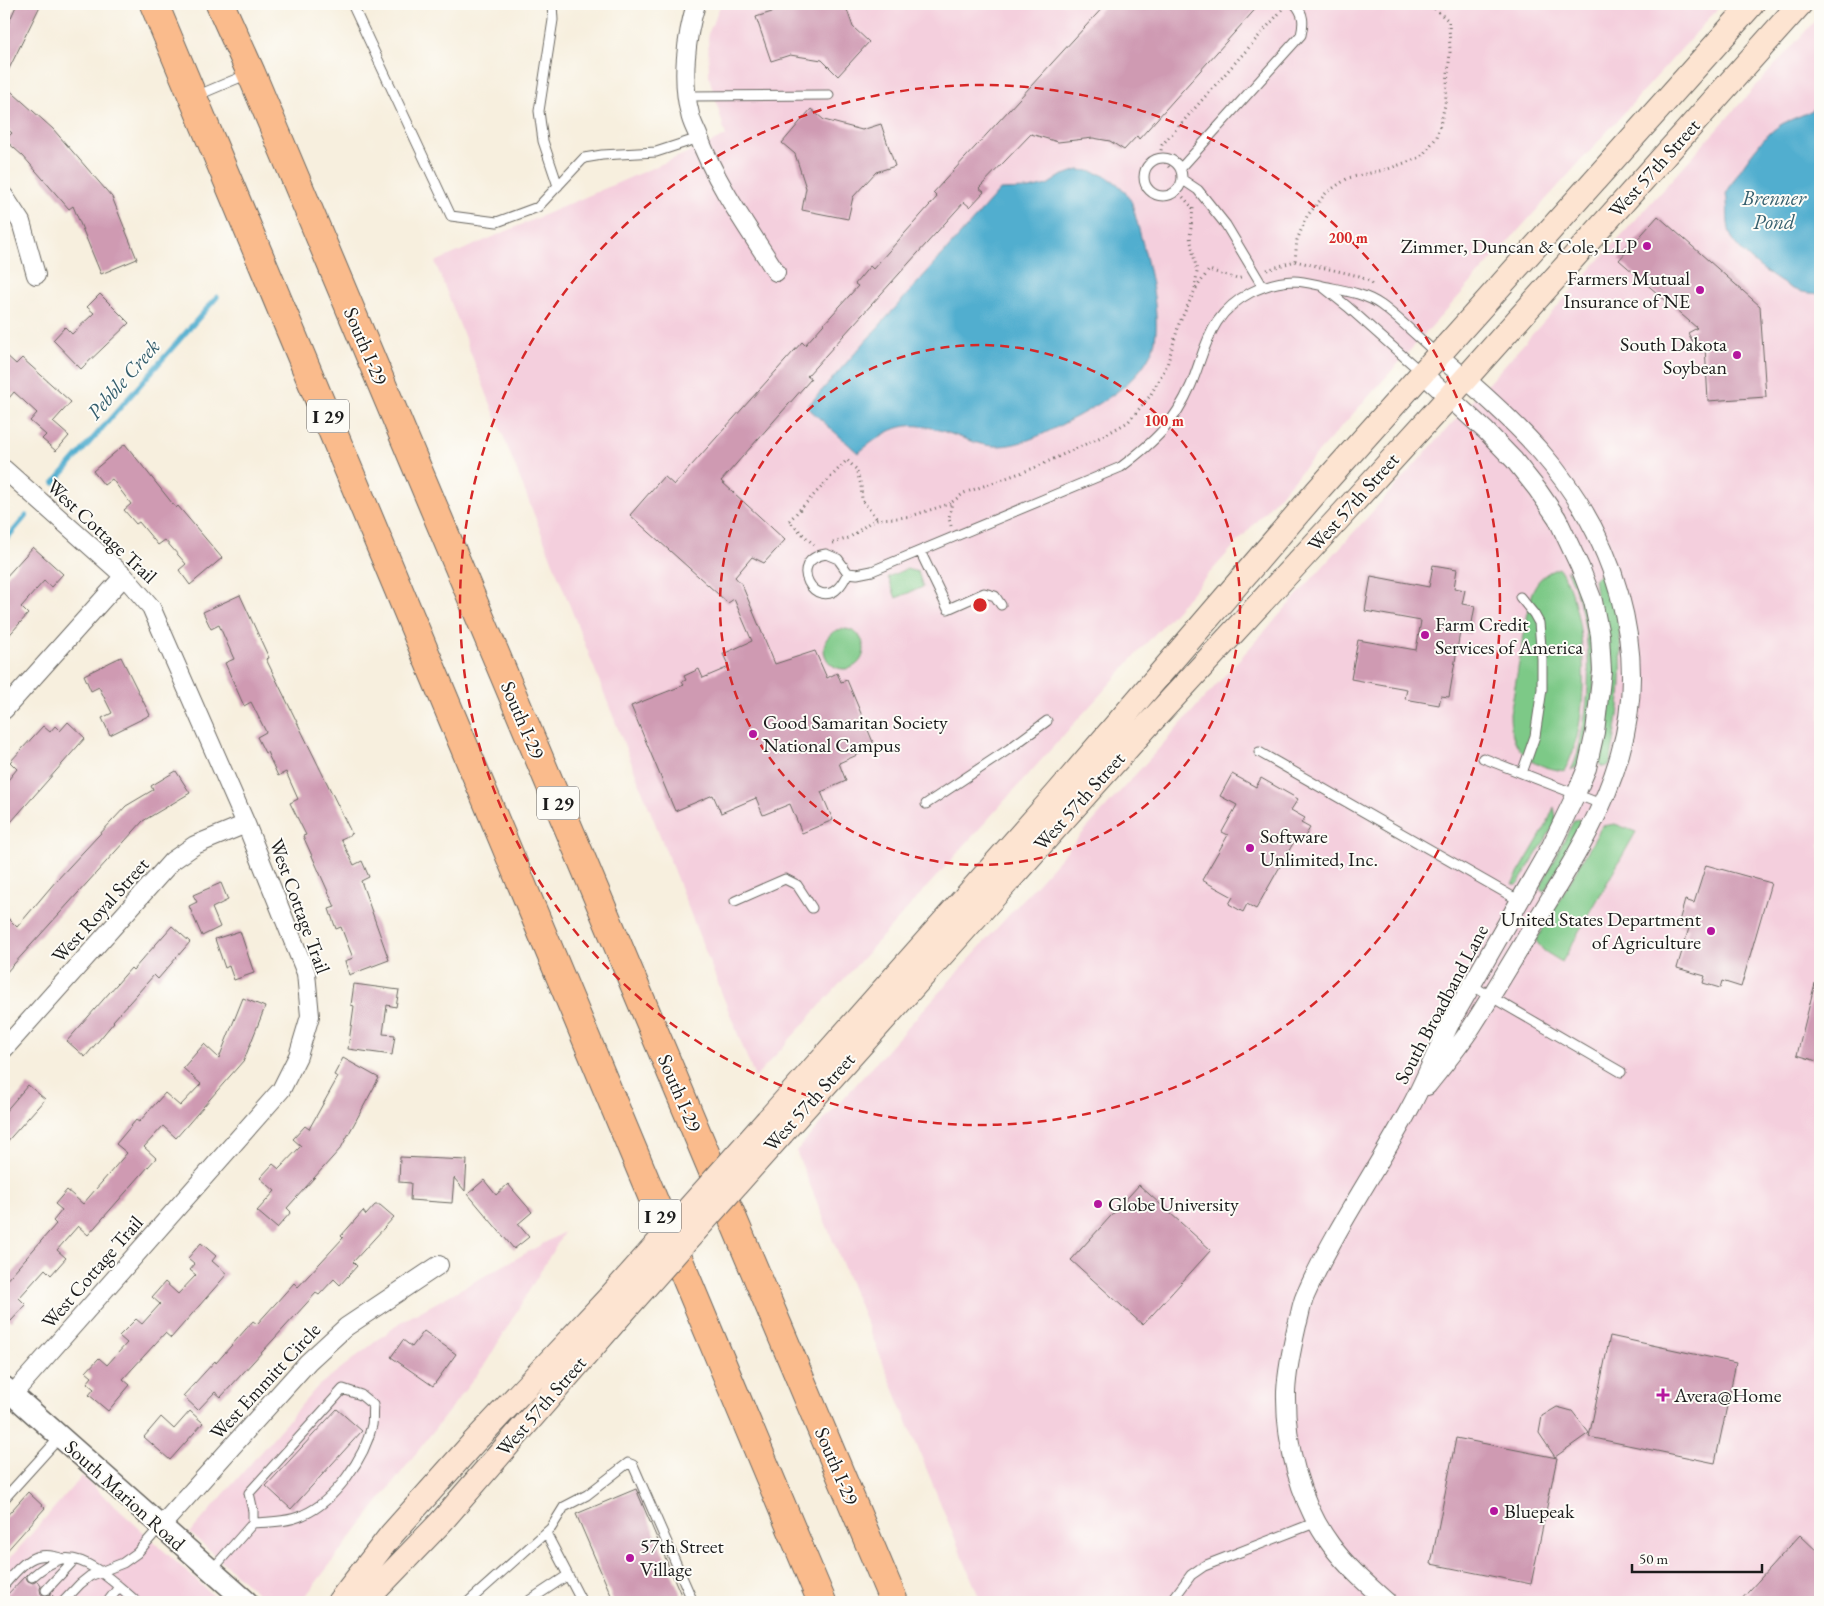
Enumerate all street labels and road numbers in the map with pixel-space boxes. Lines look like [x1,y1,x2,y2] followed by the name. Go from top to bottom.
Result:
[1603,112,1706,223] street label: West 57th Street
[338,303,394,389] street label: South I-29
[307,400,349,432] road number: I 29
[1302,446,1405,557] street label: West 57th Street
[41,473,163,589] street label: West Cottage Trail
[495,677,551,763] street label: South I-29
[1028,745,1131,856] street label: West 57th Street
[537,786,579,820] road number: I 29
[264,835,337,977] street label: West Cottage Trail
[46,851,155,968] street label: West Royal Street
[1388,920,1494,1088] street label: South Broadband Lane
[758,1046,861,1157] street label: West 57th Street
[652,1050,708,1136] street label: South I-29
[639,1200,681,1232] road number: I 29
[36,1210,148,1334] street label: West Cottage Trail
[204,1317,326,1445] street label: West Emmitt Circle
[490,1350,592,1462] street label: West 57th Street
[809,1423,865,1509] street label: South I-29
[59,1434,192,1557] street label: South Marion Road

